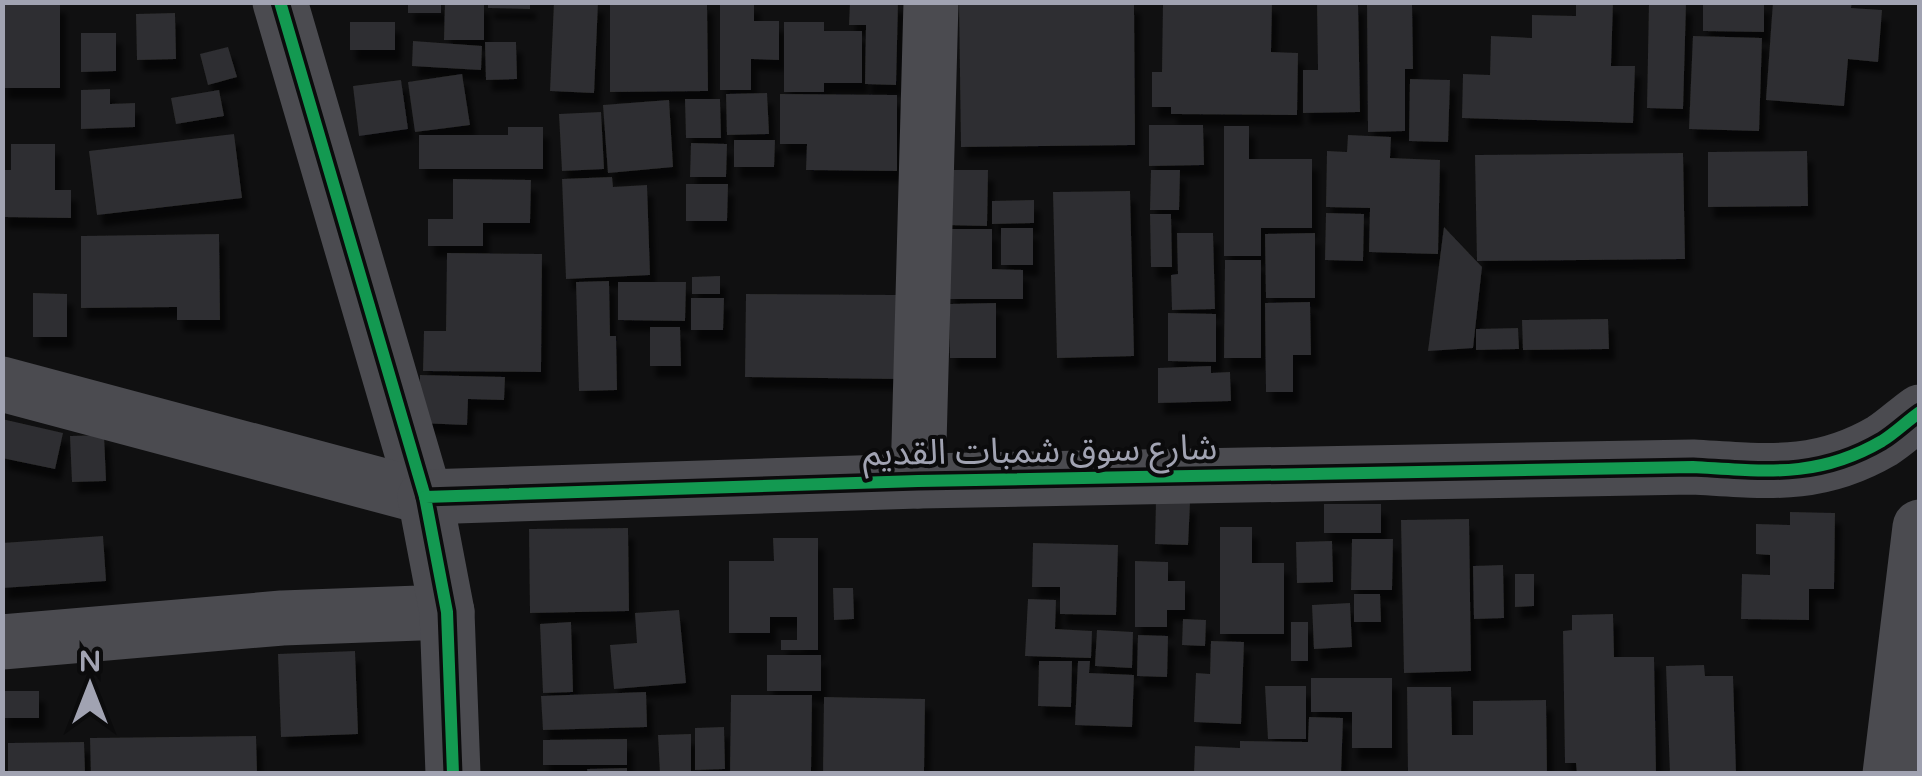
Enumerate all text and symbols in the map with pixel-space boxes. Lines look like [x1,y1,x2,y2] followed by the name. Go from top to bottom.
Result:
[862,427,1218,480] street label: شارع سوق شمبات القديم
[40,636,140,736] north arrow
[79,645,101,679] text: N

